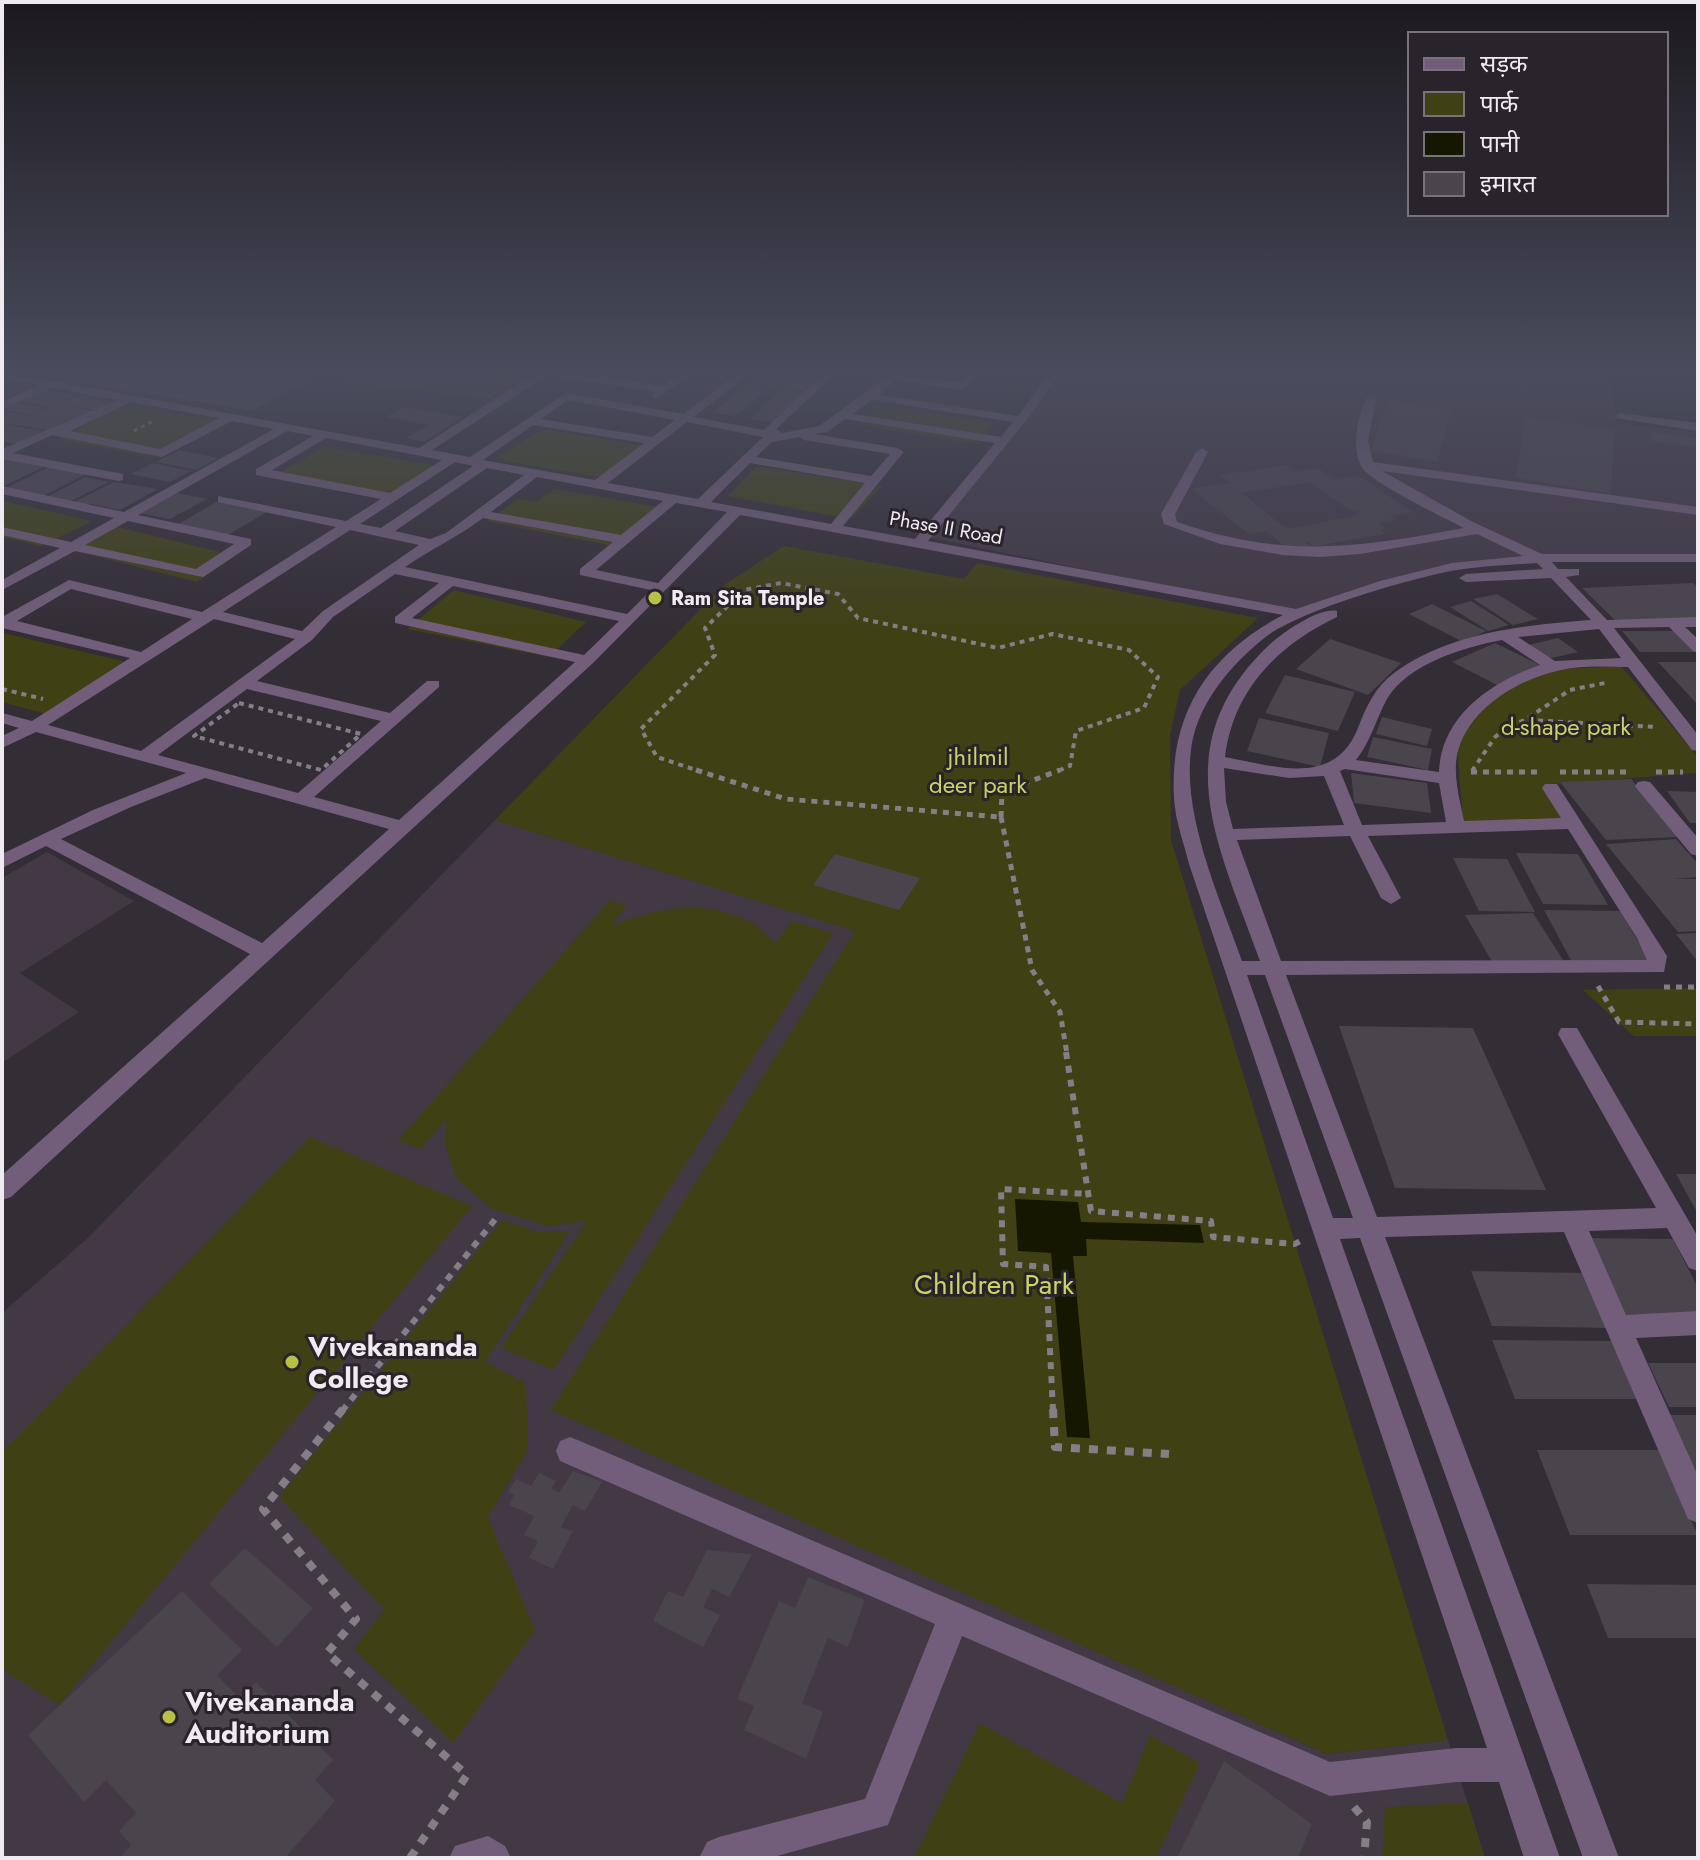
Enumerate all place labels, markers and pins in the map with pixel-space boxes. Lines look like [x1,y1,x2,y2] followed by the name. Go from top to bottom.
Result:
[671,584,825,613] place label: Ram Sita Temple
[646,589,664,607] marker: Ram Sita Temple
[307,1326,478,1399] place label: Vivekananda College
[283,1353,301,1371] marker: Vivekananda College
[184,1681,355,1754] place label: Vivekananda Auditorium
[160,1708,178,1726] marker: Vivekananda Auditorium

